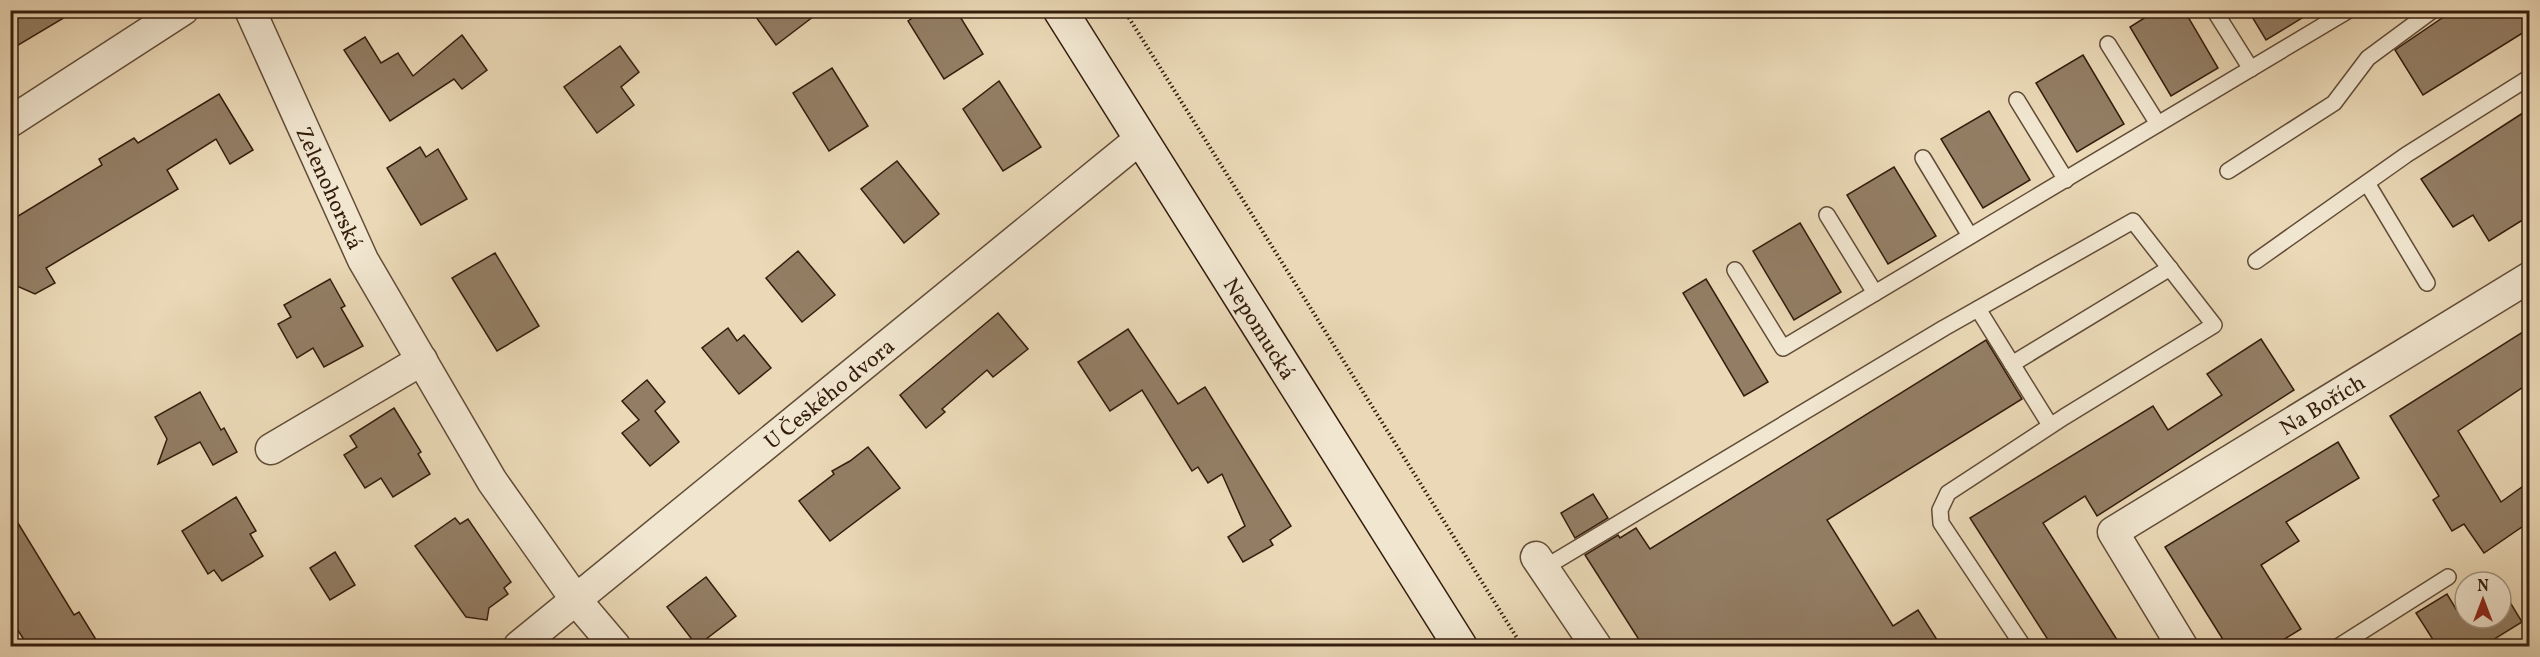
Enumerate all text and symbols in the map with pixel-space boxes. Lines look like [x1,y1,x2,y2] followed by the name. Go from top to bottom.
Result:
[287,122,369,255] street label: Zelenohorská
[1214,273,1302,387] street label: Nepomucká
[758,332,902,458] street label: U Českého dvora
[2274,368,2372,445] street label: Na Bořích
[2453,570,2513,630] north arrow
[2477,576,2489,598] text: N

